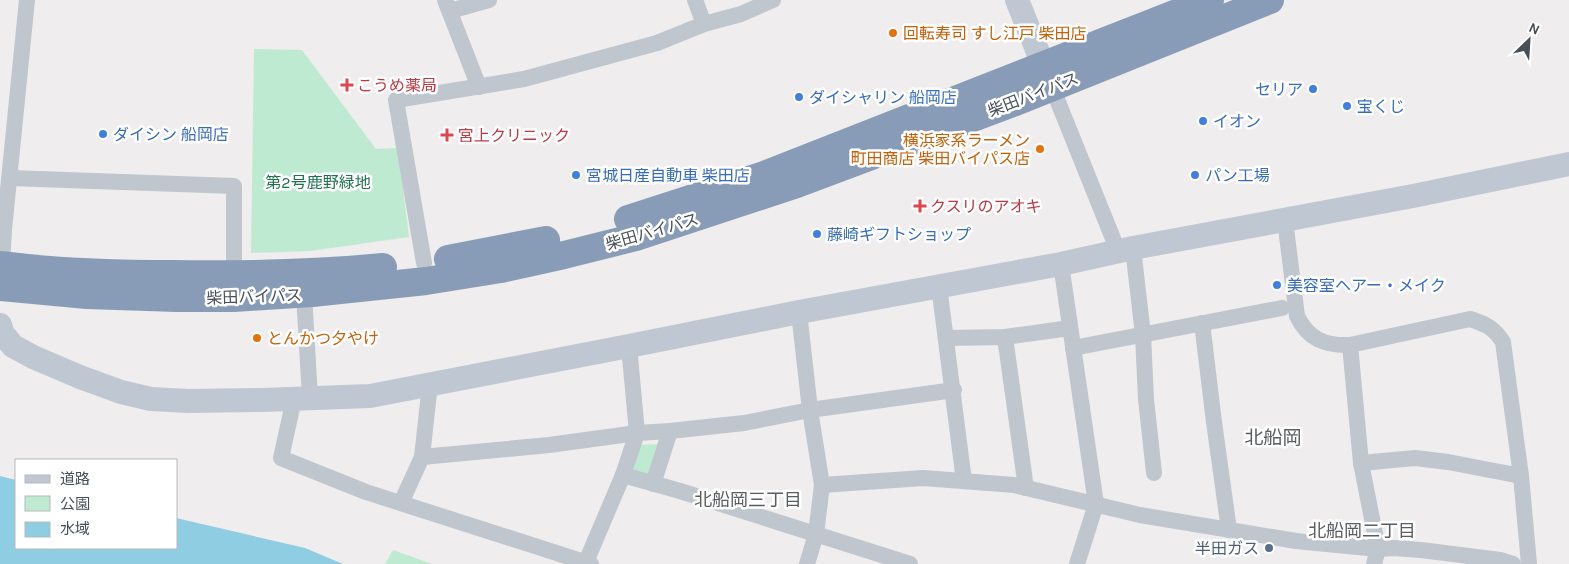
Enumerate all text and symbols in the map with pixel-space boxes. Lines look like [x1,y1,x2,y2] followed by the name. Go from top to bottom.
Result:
[1504,15,1554,65] north arrow
[1526,19,1542,38] text: N
[903,24,1087,43] place label: 回転寿司 すし江戸 柴田店
[887,27,899,39] marker: 回転寿司 すし江戸 柴田店
[985,68,1081,120] street label: 柴田バイパス
[357,76,437,95] place label: こうめ薬局
[341,79,353,91] marker: こうめ薬局
[1255,80,1303,99] place label: セリア
[1307,83,1319,95] marker: セリア
[809,88,957,107] place label: ダイシャリン 船岡店
[793,91,805,103] marker: ダイシャリン 船岡店
[1357,97,1405,116] place label: 宝くじ
[1341,100,1353,112] marker: 宝くじ
[1213,112,1261,131] place label: イオン
[1197,115,1209,127] marker: イオン
[113,125,229,144] place label: ダイシン 船岡店
[458,126,570,145] place label: 宮上クリニック
[97,128,109,140] marker: ダイシン 船岡店
[440,128,454,142] marker: 宮上クリニック
[851,131,1030,168] place label: 横浜家系ラーメン 町田商店 柴田バイパス店
[1034,143,1046,155] marker: 横浜家系ラーメン 町田商店 柴田バイパス店
[586,166,750,185] place label: 宮城日産自動車 柴田店
[1205,166,1270,185] place label: パン工場
[570,169,582,181] marker: 宮城日産自動車 柴田店
[1189,169,1201,181] marker: パン工場
[265,173,371,192] park label: 第2号鹿野緑地
[930,197,1042,216] place label: クスリのアオキ
[914,200,926,212] marker: クスリのアオキ
[604,209,701,254] street label: 柴田バイパス
[827,225,971,244] place label: 藤崎ギフトショップ
[811,228,823,240] marker: 藤崎ギフトショップ
[1287,276,1446,295] place label: 美容室ヘアー・メイク
[1271,279,1283,291] marker: 美容室ヘアー・メイク
[206,285,302,308] street label: 柴田バイパス
[267,329,379,348] place label: とんかつ夕やけ
[251,332,263,344] marker: とんかつ夕やけ
[1244,427,1302,449] district label: 北船岡
[15,459,178,549] legend
[60,470,90,488] text: 道路
[694,489,802,511] district label: 北船岡三丁目
[60,495,90,513] text: 公園
[60,520,90,538] text: 水域
[1308,520,1416,542] district label: 北船岡二丁目
[1195,539,1259,558] place label: 半田ガス
[1263,542,1275,554] marker: 半田ガス

